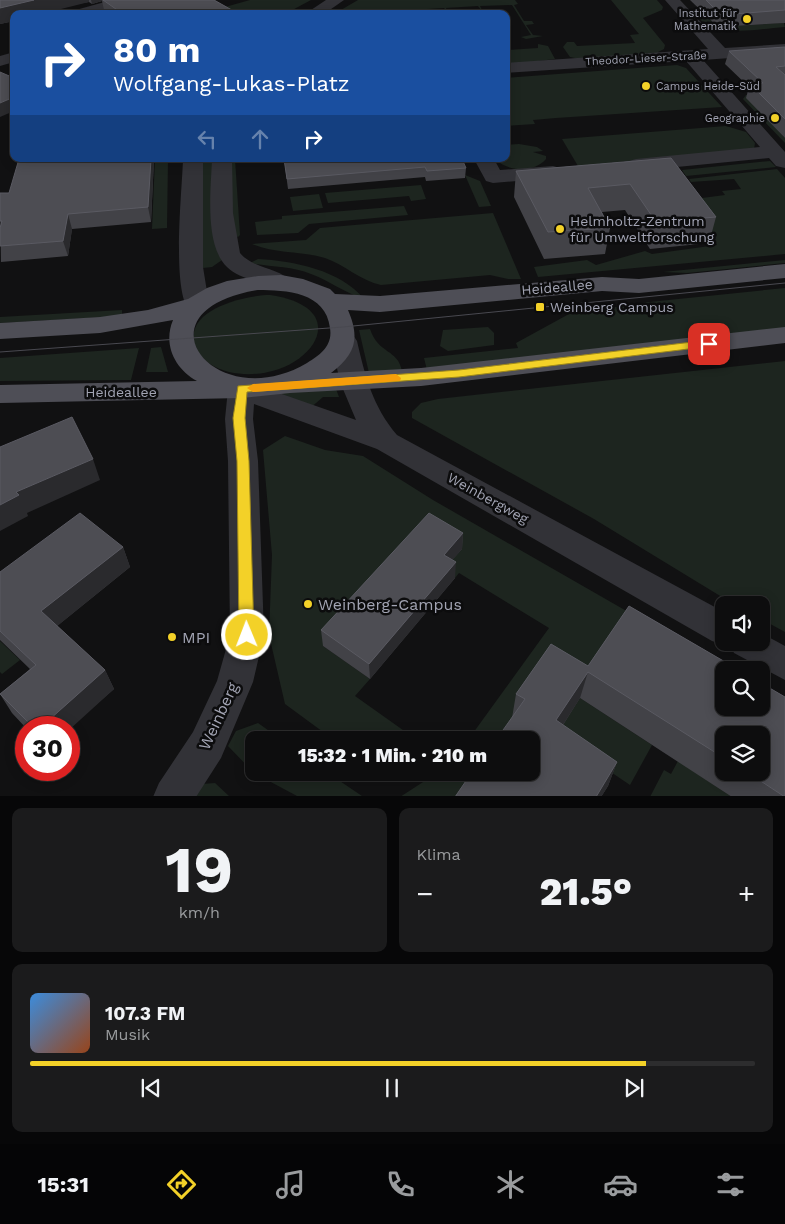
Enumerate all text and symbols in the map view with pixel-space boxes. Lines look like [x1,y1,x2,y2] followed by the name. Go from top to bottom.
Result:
[674,7,737,33] place label: Institut für Mathematik
[741,13,753,25] marker: Institut für Mathematik
[113,29,200,71] text: 80 m
[30,30,95,95] icon: right
[585,49,707,68] street label: Theodor-Lieser-Straße
[113,71,350,96] text: Wolfgang-Lukas-Platz
[640,80,652,92] marker: Campus Heide-Süd
[656,80,760,93] place label: Campus Heide-Süd
[705,112,765,125] place label: Geographie
[769,112,781,124] marker: Geographie
[193,125,221,153] icon: left
[246,125,274,153] icon: ahead
[299,125,327,153] icon: right
[570,213,715,245] place label: Helmholtz-Zentrum für Umweltforschung
[554,223,566,235] marker: Helmholtz-Zentrum für Umweltforschung
[521,276,593,298] street label: Heideallee
[550,299,674,315] place label: Weinberg Campus
[534,301,546,313] marker: Weinberg Campus
[688,323,730,365] pin
[695,330,723,358] icon: arrive
[85,384,157,400] street label: Heideallee
[445,469,532,527] street label: Weinbergweg
[318,595,462,614] place label: Weinberg-Campus
[715,596,770,781] map controls
[715,596,770,651] button: sound
[302,598,314,610] marker: Weinberg-Campus
[220,608,272,660] position arrow
[182,628,210,647] place label: MPI
[166,631,178,643] marker: MPI
[715,661,770,716] button: search
[195,679,243,753] street label: Weinberg
[15,716,80,781] speed limit sign: 30
[715,726,770,781] button: layers
[298,744,487,767] text: 15:32 · 1 Min. · 210 m
[165,832,233,908] text: 19
[417,845,460,864] text: Klima
[539,870,632,914] text: 21.5°
[417,877,433,910] text: −
[738,877,755,910] text: +
[179,903,220,922] text: km/h
[105,1002,185,1025] text: 107.3 FM
[105,1025,150,1044] text: Musik
[137,1074,165,1102] icon: previous
[378,1074,406,1102] icon: pause
[620,1074,648,1102] icon: next
[164,1167,199,1202] icon: directions
[273,1167,308,1202] icon: music
[383,1167,418,1202] icon: phone
[493,1167,528,1202] icon: climate
[603,1167,638,1202] icon: car
[713,1167,748,1202] icon: filters
[37,1172,89,1197] text: 15:31

